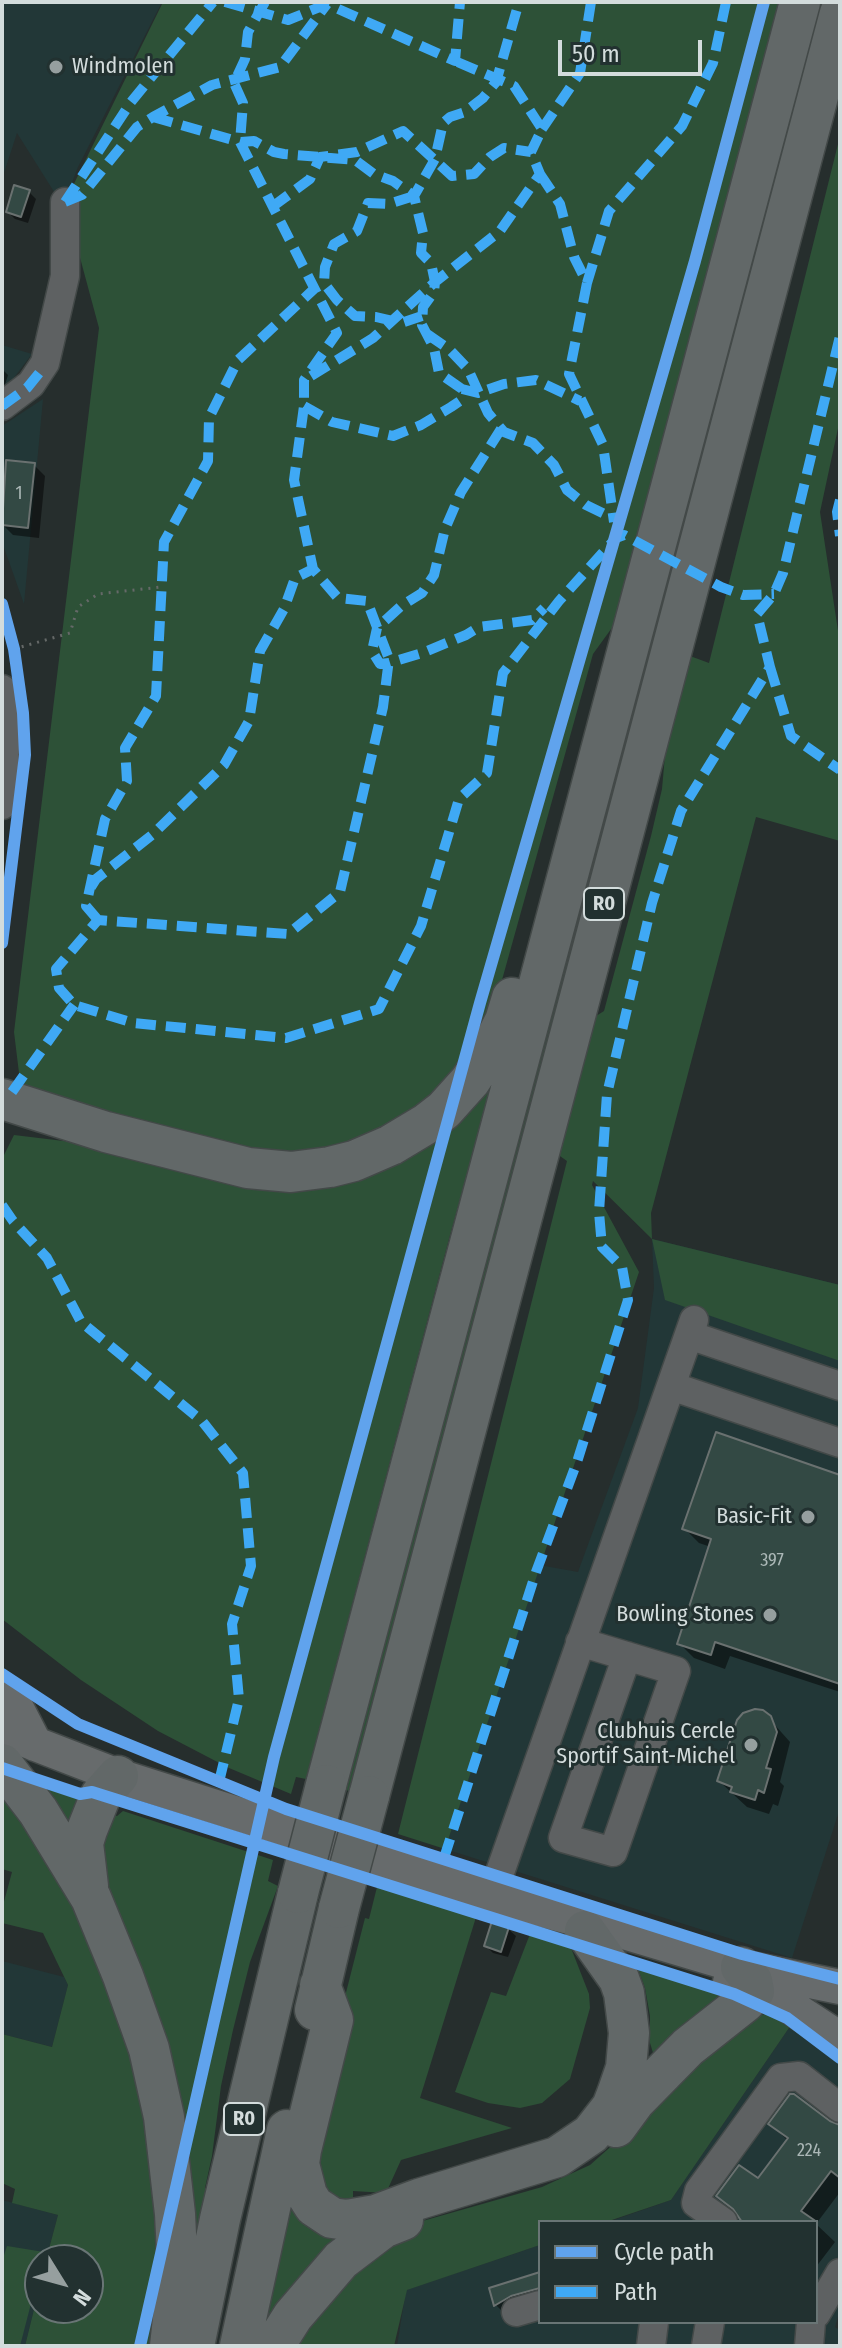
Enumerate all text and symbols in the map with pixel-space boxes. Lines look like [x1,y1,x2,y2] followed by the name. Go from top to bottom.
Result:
[562,24,706,74] scale bar
[572,40,620,68] text: 50 m
[72,54,174,80] place label: Windmolen
[47,58,65,76] marker: Windmolen
[15,483,23,505] house number: 1
[584,888,624,920] road number: R0
[716,1504,792,1530] place label: Basic-Fit
[799,1508,817,1526] marker: Basic-Fit
[760,1550,784,1572] house number: 397
[616,1602,754,1628] place label: Bowling Stones
[761,1606,779,1624] marker: Bowling Stones
[556,1719,735,1770] place label: Clubhuis Cercle Sportif Saint-Michel
[742,1736,760,1754] marker: Clubhuis Cercle Sportif Saint-Michel
[224,2103,264,2135] road number: R0
[797,2140,821,2162] house number: 224
[538,2220,818,2324] legend
[614,2238,714,2266] text: Cycle path
[24,2244,104,2324] north arrow
[614,2278,658,2306] text: Path
[67,2284,97,2311] text: N

